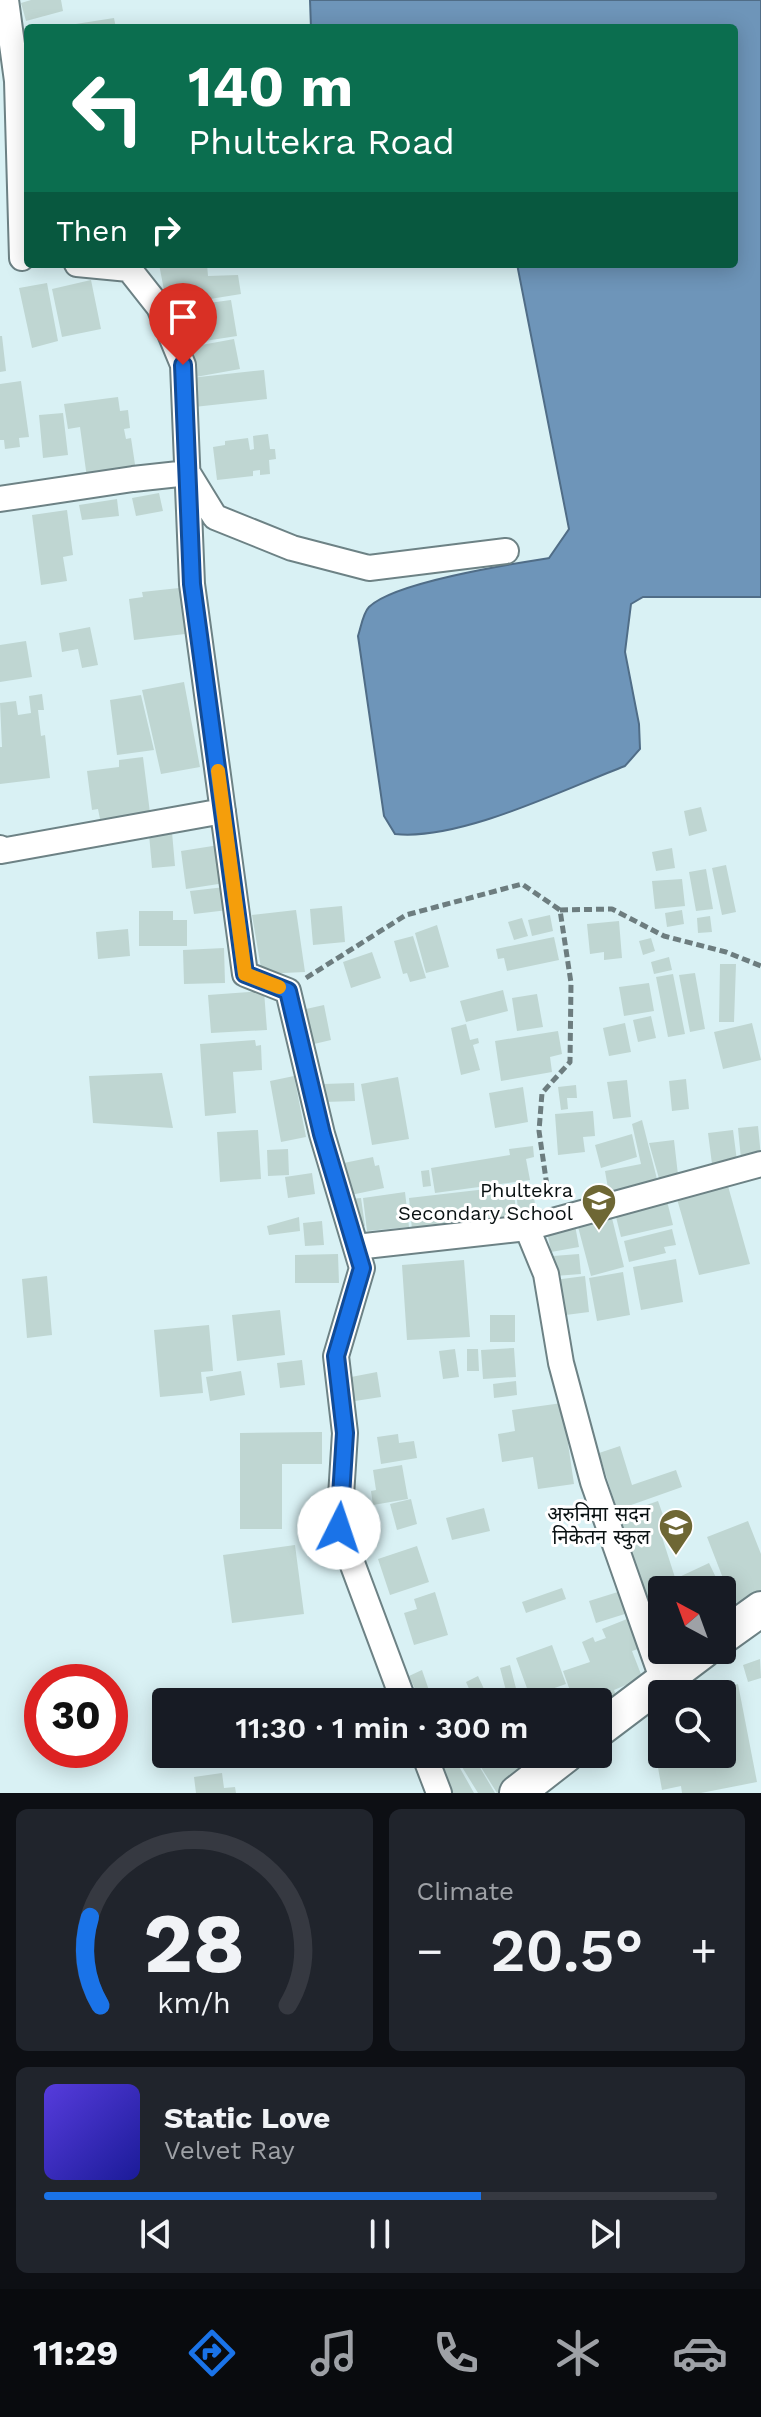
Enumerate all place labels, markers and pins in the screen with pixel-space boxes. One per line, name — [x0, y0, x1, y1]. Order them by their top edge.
pin — [149, 283, 217, 365]
place label: Phultekra Secondary School — [398, 1178, 573, 1225]
school or university icon: Phultekra Secondary School — [580, 1182, 618, 1232]
place label: अरुनिमा सदन निकेतन स्कुल — [547, 1502, 651, 1550]
school or university icon: अरुनिमा सदन निकेतन स्कुल — [657, 1507, 695, 1557]

